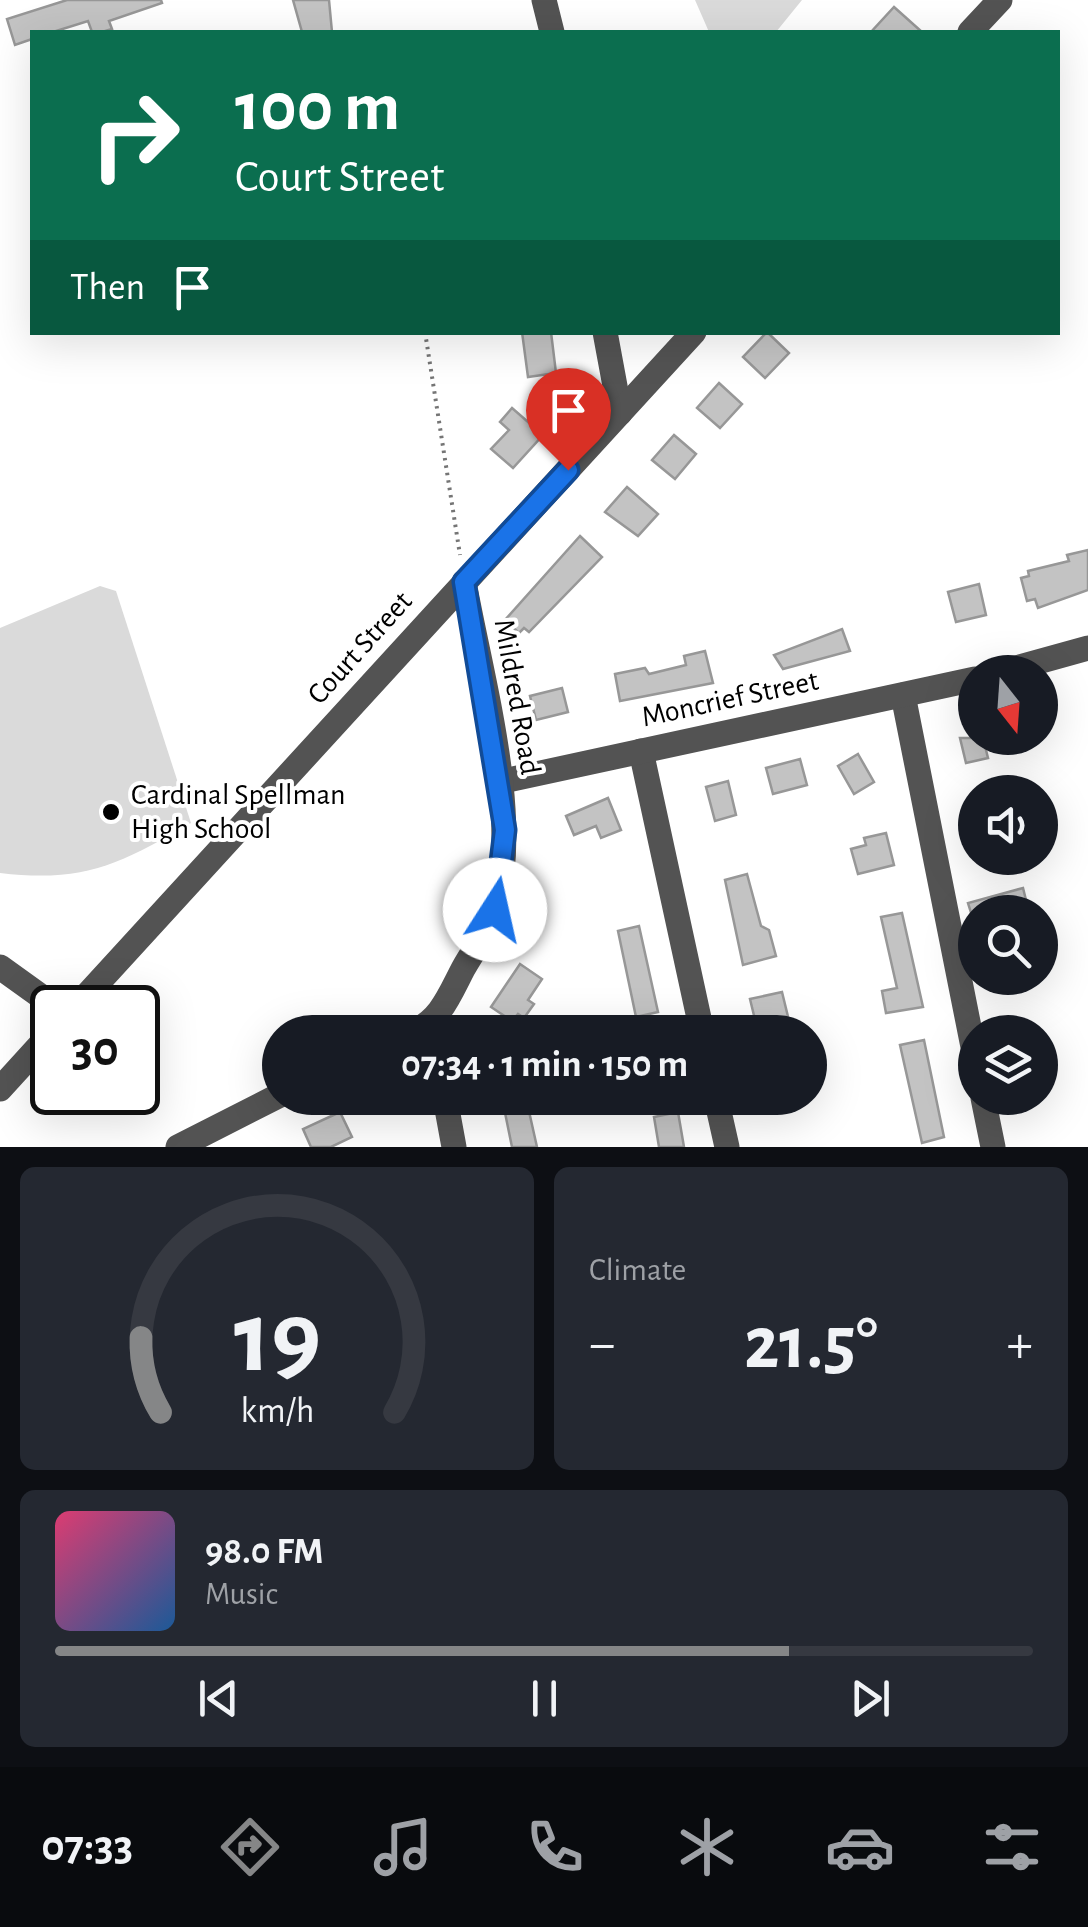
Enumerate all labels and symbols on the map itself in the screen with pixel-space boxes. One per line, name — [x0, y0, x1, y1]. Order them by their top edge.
pin — [526, 368, 611, 471]
street label: Court Street — [302, 586, 418, 710]
street label: Mildred Road — [489, 617, 545, 777]
north arrow — [958, 655, 1058, 755]
street label: Moncrief Street — [639, 666, 821, 732]
place label: Cardinal Spellman High School — [131, 780, 345, 844]
marker: Cardinal Spellman High School — [100, 801, 122, 823]
position arrow — [443, 858, 547, 962]
speed limit sign: 30 — [30, 985, 160, 1115]

